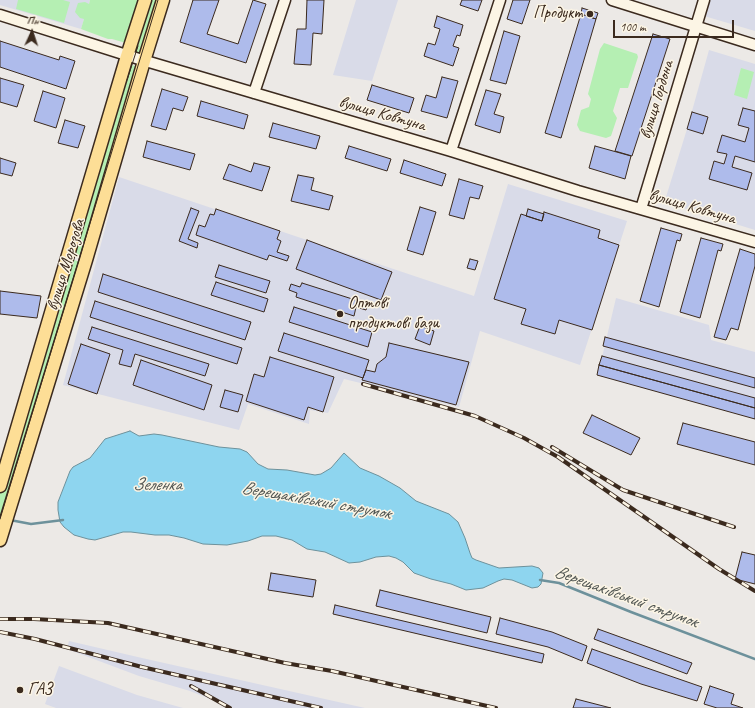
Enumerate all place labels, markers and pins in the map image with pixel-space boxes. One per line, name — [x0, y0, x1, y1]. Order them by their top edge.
place label: Продукт — [533, 4, 582, 24]
marker: Продукт — [585, 9, 595, 19]
place label: Оптові продуктові бази — [348, 294, 439, 334]
marker: Оптові продуктові бази — [335, 309, 345, 319]
place label: ГАЗ — [28, 680, 52, 700]
marker: ГАЗ — [15, 685, 25, 695]

